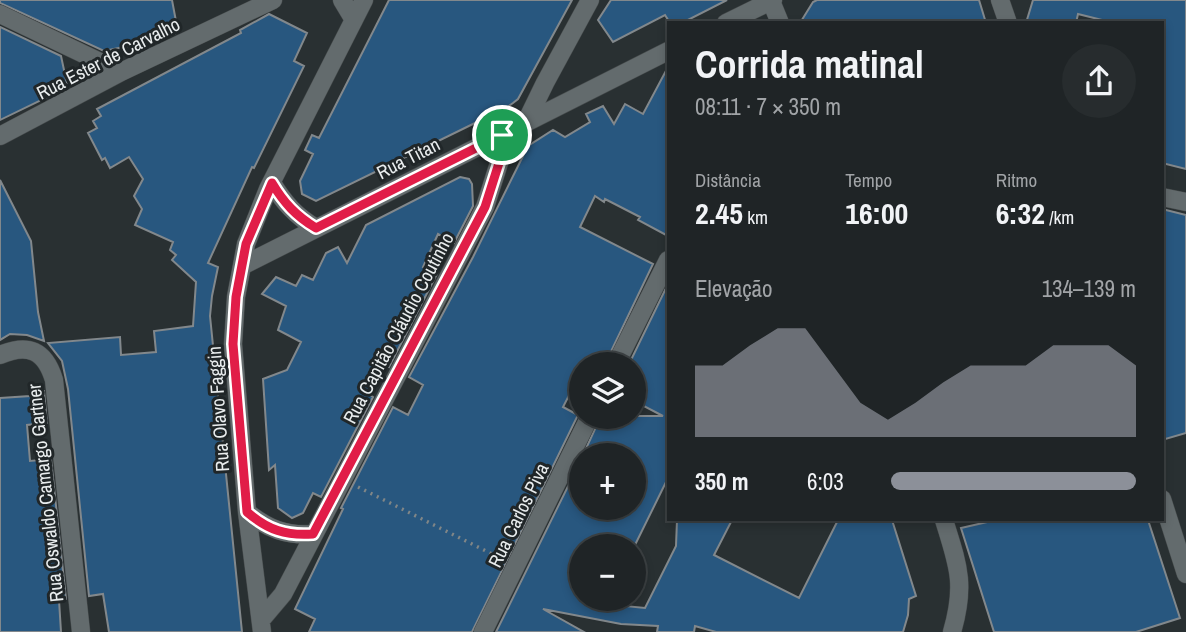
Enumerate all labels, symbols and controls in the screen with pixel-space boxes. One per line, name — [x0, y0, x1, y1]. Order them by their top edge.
street label: Rua Ester de Carvalho — [32, 11, 184, 105]
text: Corrida matinal — [695, 39, 924, 90]
button: share — [1062, 44, 1136, 118]
text: 08:11 · 7 × 350 m — [695, 91, 841, 122]
pin — [472, 105, 532, 165]
icon: arrive — [483, 116, 521, 154]
street label: Rua Titan — [372, 131, 444, 185]
text: Distância — [695, 167, 761, 193]
text: Tempo — [845, 167, 892, 193]
text: Ritmo — [996, 167, 1037, 193]
text: 2.45 — [695, 193, 743, 233]
text: 16:00 — [845, 193, 908, 233]
text: 6:32 — [996, 193, 1045, 233]
text: km — [743, 204, 768, 230]
text: /km — [1045, 204, 1074, 230]
street label: Rua Capitão Cláudio Coutinho — [337, 228, 459, 428]
text: Elevação — [695, 273, 773, 304]
text: 134–139 m — [1042, 273, 1136, 304]
street label: Rua Olavo Faggin — [201, 345, 235, 473]
map controls — [569, 352, 646, 611]
button: layers — [569, 352, 646, 429]
street label: Rua Oswaldo Camargo Gartner — [21, 382, 69, 603]
button: + — [569, 443, 646, 520]
street label: Rua Carlos Piva — [481, 458, 555, 572]
text: 350 m — [695, 466, 748, 497]
text: 6:03 — [807, 466, 844, 497]
button: − — [569, 534, 646, 611]

